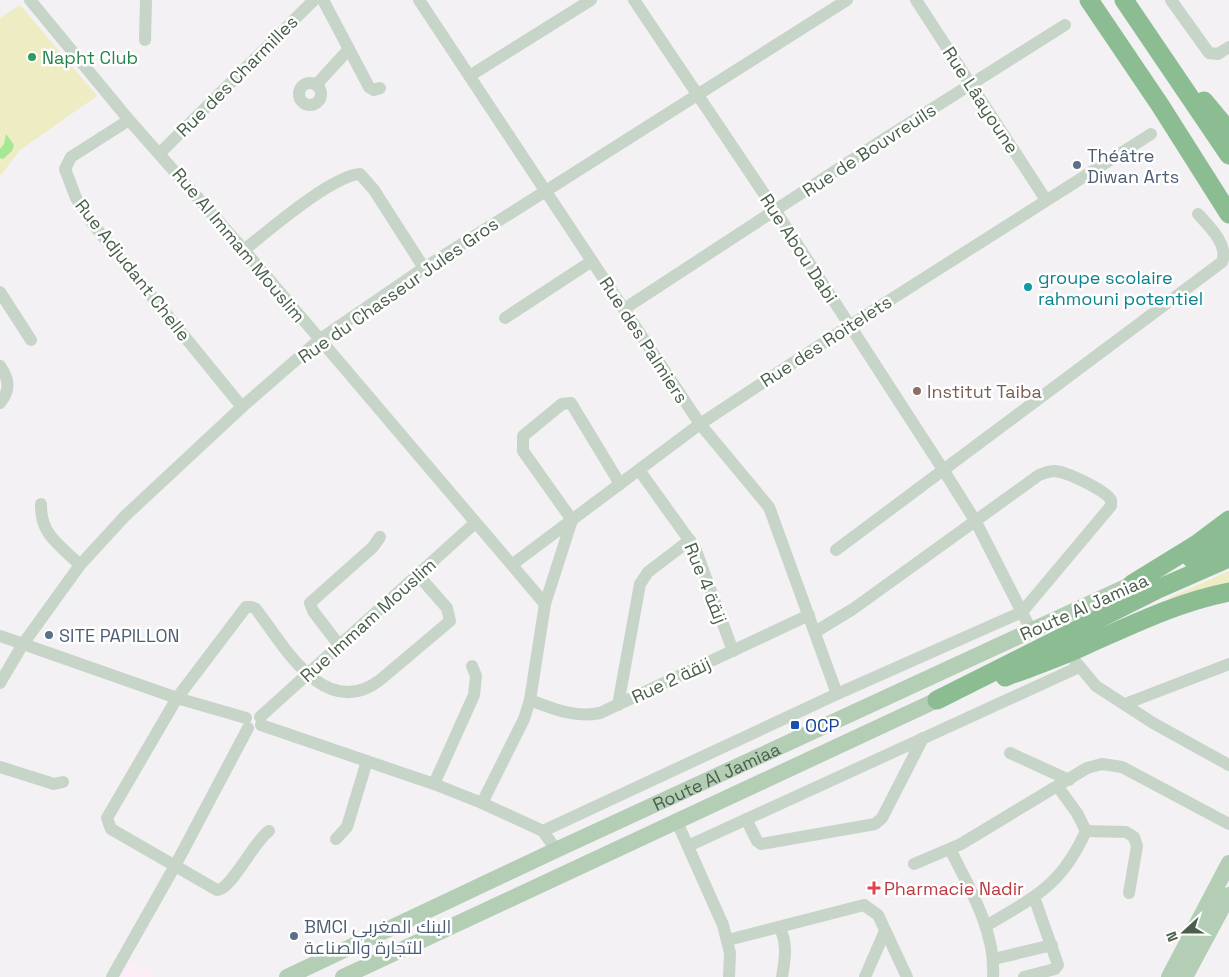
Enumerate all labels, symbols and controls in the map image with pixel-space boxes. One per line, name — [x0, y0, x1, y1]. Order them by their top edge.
street label: Rue des Charmilles — [171, 10, 303, 142]
street label: Rue Lâayoune — [938, 42, 1024, 158]
place label: Napht Club — [42, 46, 138, 69]
marker: Napht Club — [26, 51, 38, 63]
street label: Rue de Bouvreuils — [798, 98, 940, 202]
place label: Théâtre Diwan Arts — [1087, 144, 1179, 188]
marker: Théâtre Diwan Arts — [1071, 159, 1083, 171]
street label: Rue Al Immam Mouslim — [167, 163, 311, 327]
street label: Rue Abou Dabi — [755, 189, 843, 307]
street label: Rue Adjudant Chelle — [70, 194, 196, 346]
street label: Rue du Chasseur Jules Gros — [293, 212, 503, 368]
place label: groupe scolaire rahmouni potentiel — [1038, 266, 1203, 310]
street label: Rue des Palmiers — [595, 273, 693, 407]
marker: groupe scolaire rahmouni potentiel — [1022, 281, 1034, 293]
street label: Rue des Roitelets — [756, 290, 896, 392]
place label: Institut Taiba — [927, 380, 1042, 403]
marker: Institut Taiba — [911, 385, 923, 397]
street label: Rue 4 زنقة — [679, 539, 733, 627]
street label: Rue Immam Mouslim — [295, 553, 441, 687]
street label: Route Al Jamiaa — [1016, 568, 1152, 646]
place label: SITE PAPILLON — [59, 624, 179, 647]
marker: SITE PAPILLON — [43, 629, 55, 641]
street label: Rue 2 زنقة — [628, 652, 714, 708]
place label: OCP — [805, 714, 840, 737]
marker: OCP — [789, 719, 801, 731]
street label: Route Al Jamiaa — [649, 737, 784, 815]
place label: Pharmacie Nadir — [884, 877, 1024, 900]
marker: Pharmacie Nadir — [868, 882, 880, 894]
north arrow — [1159, 907, 1209, 957]
place label: BMCI البنك المغربي للتجارة والصناعة — [304, 915, 451, 959]
text: N — [1162, 929, 1182, 944]
marker: BMCI البنك المغربي للتجارة والصناعة — [288, 930, 300, 942]

